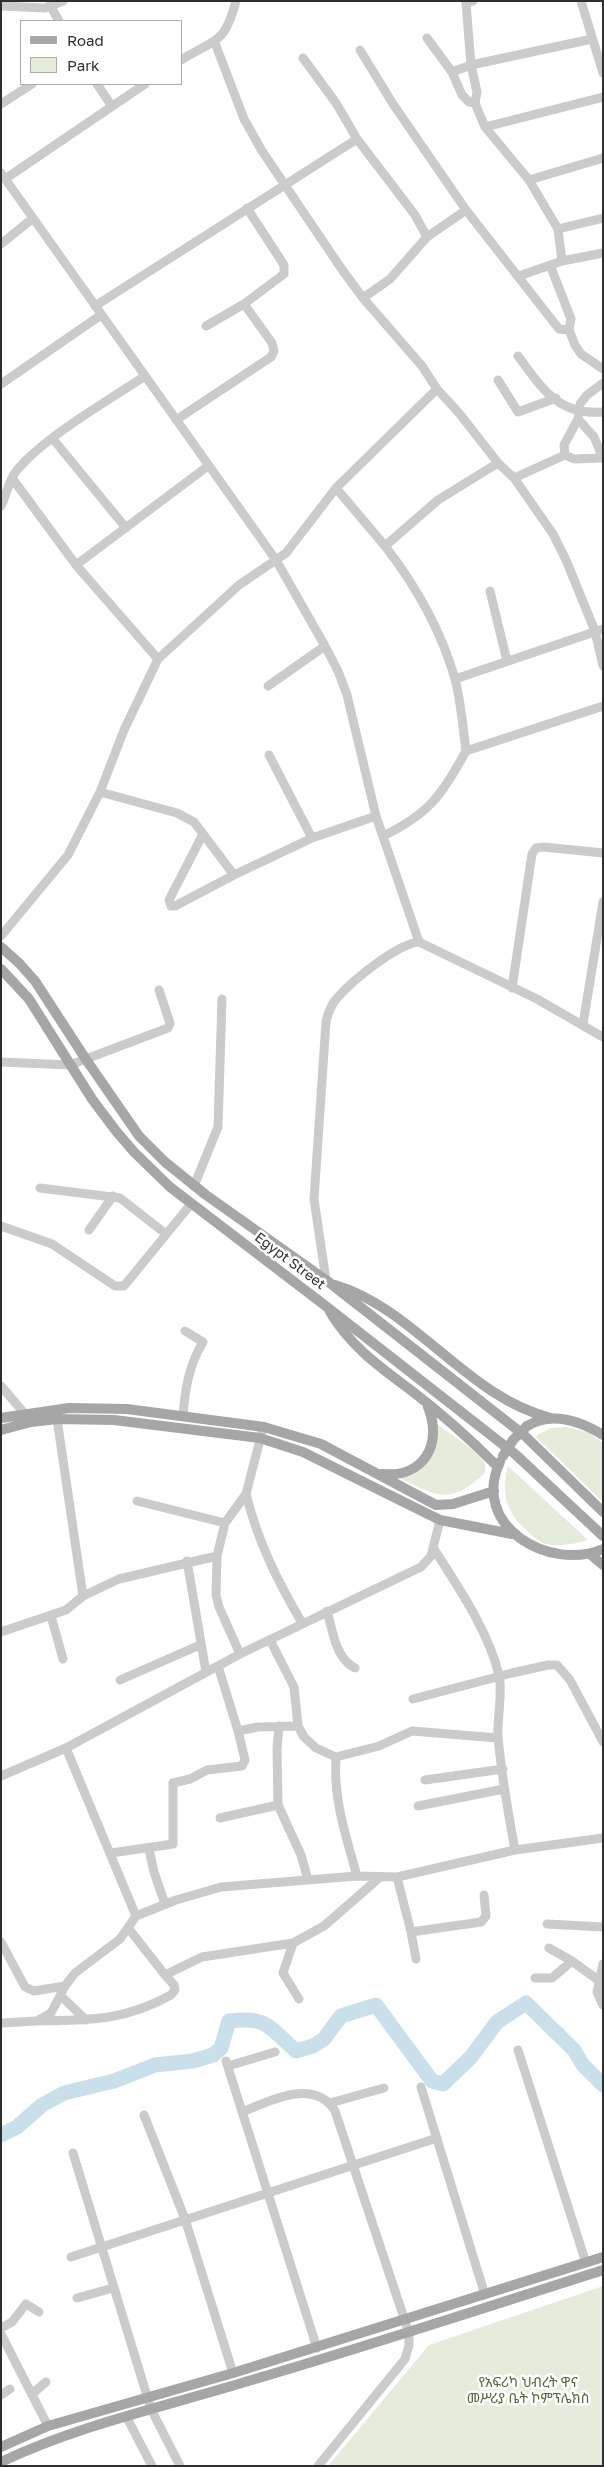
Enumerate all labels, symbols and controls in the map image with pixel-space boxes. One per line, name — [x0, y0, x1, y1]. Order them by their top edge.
legend — [20, 20, 182, 85]
text: Road — [67, 31, 104, 49]
text: Park — [67, 56, 99, 74]
street label: Egypt Street — [251, 1229, 329, 1293]
park label: የአፍሪካ ህብረት ዋና መሥሪያ ቤት ኮምፕሌክስ — [467, 2375, 589, 2408]

